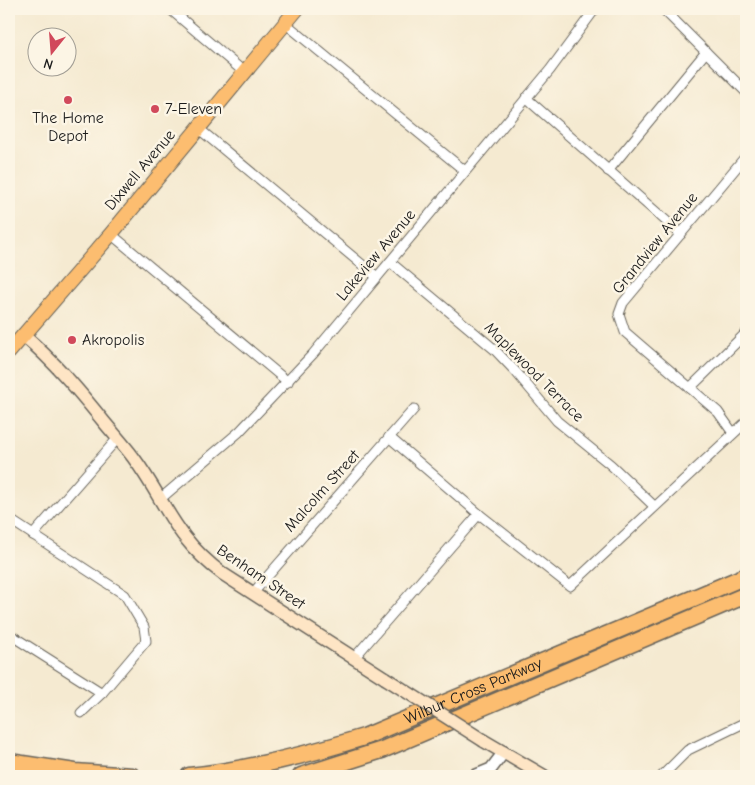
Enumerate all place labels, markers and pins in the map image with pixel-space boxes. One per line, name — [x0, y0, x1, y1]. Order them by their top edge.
marker: The Home Depot — [62, 94, 74, 106]
place label: 7-Eleven — [165, 100, 222, 118]
marker: 7-Eleven — [149, 103, 161, 115]
place label: The Home Depot — [32, 109, 104, 145]
place label: Akropolis — [82, 331, 145, 349]
marker: Akropolis — [66, 334, 78, 346]

